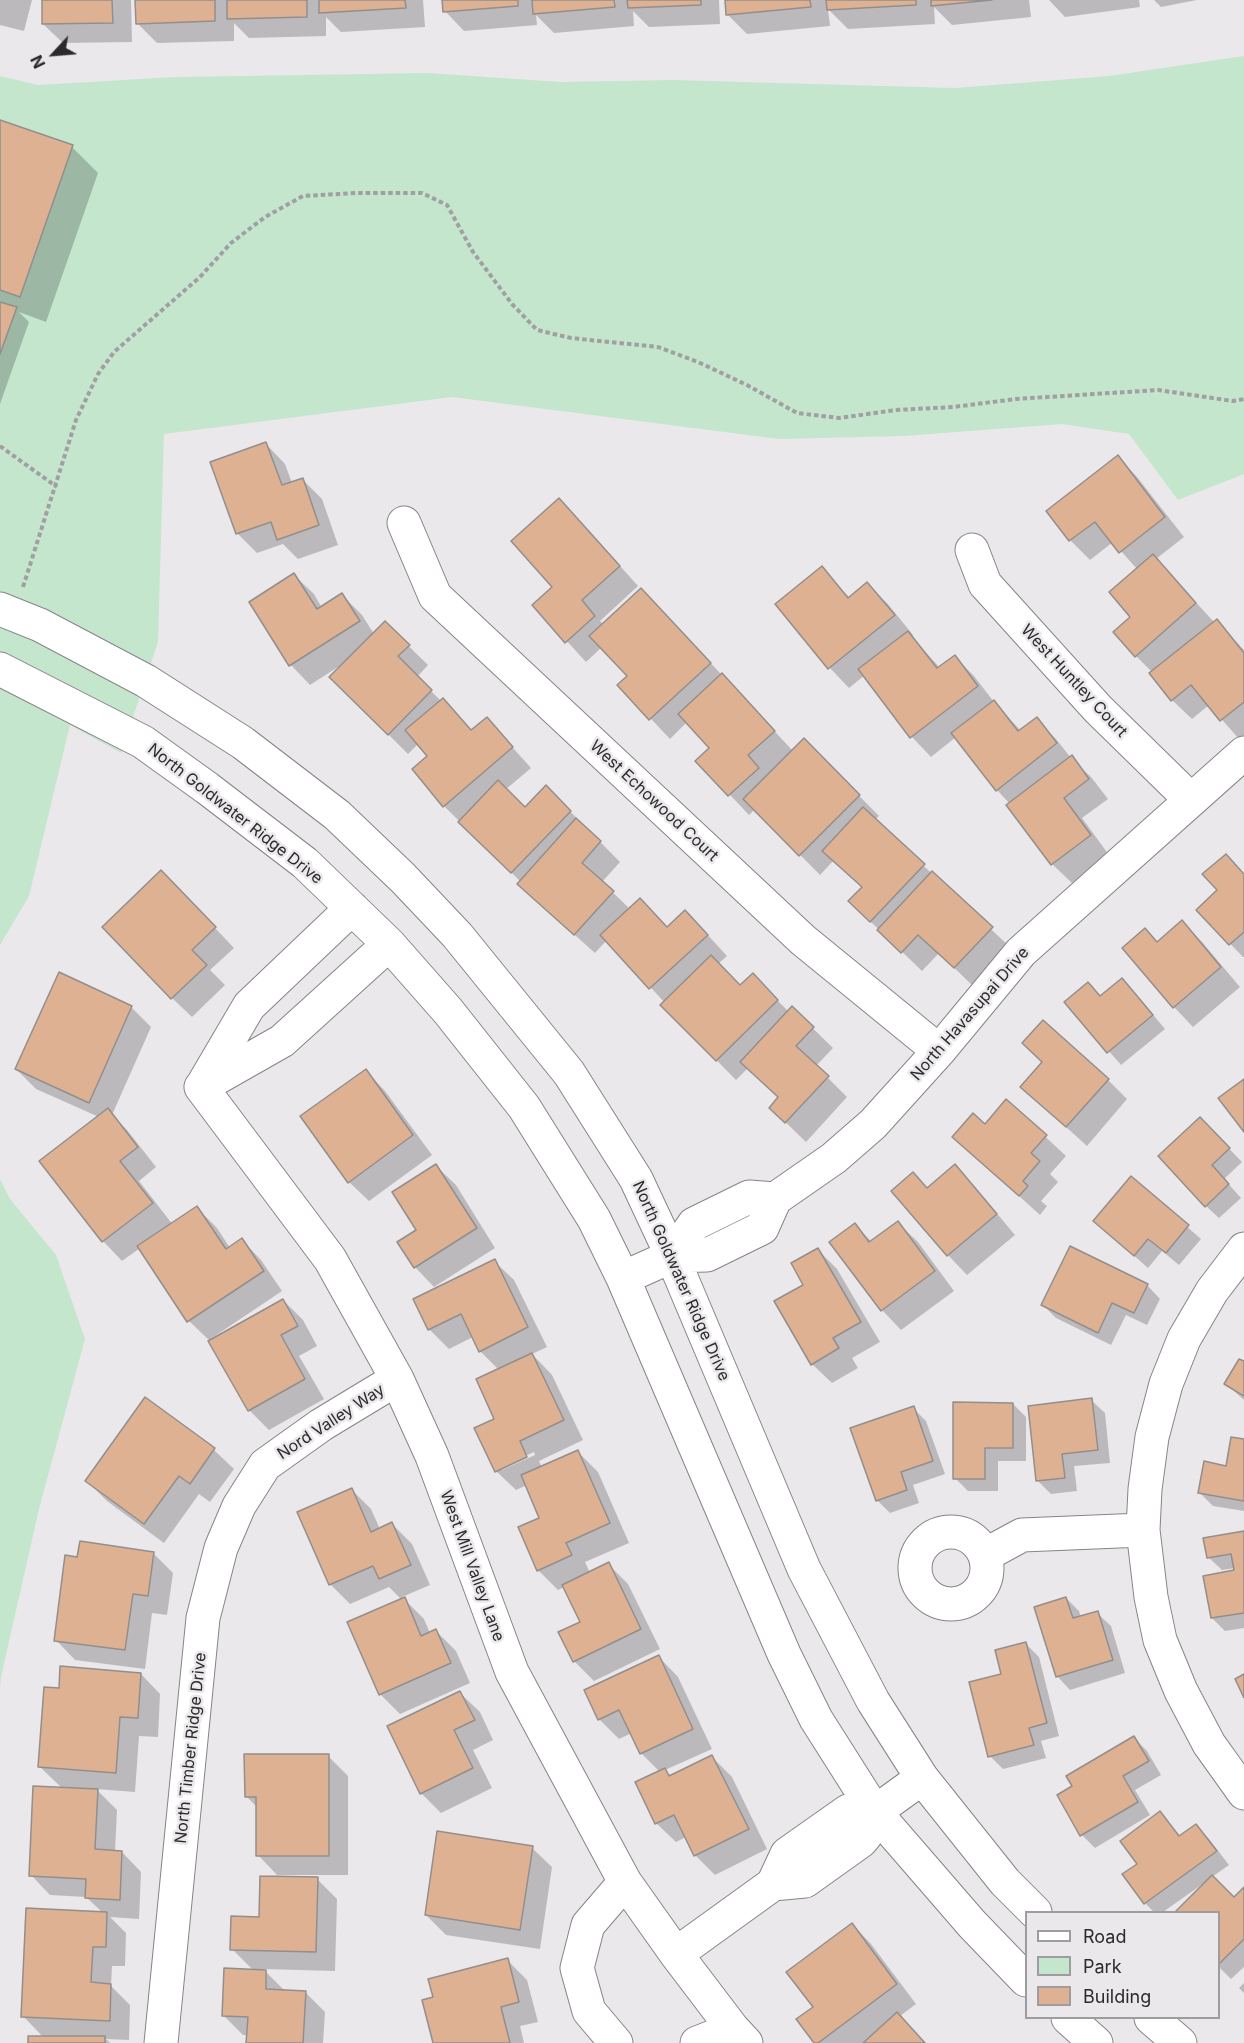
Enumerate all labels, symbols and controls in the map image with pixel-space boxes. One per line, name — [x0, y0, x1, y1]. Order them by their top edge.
north arrow — [24, 24, 84, 84]
text: N — [26, 52, 49, 72]
street label: West Huntley Court — [1017, 621, 1131, 741]
street label: West Echowood Court — [586, 737, 722, 865]
street label: North Goldwater Ridge Drive — [144, 740, 326, 888]
street label: North Havasupai Drive — [907, 943, 1033, 1085]
street label: North Goldwater Ridge Drive — [628, 1178, 734, 1384]
street label: Nord Valley Way — [274, 1380, 388, 1464]
street label: West Mill Valley Lane — [436, 1488, 508, 1644]
street label: North Timber Ridge Drive — [171, 1651, 211, 1845]
legend — [1025, 1911, 1220, 2019]
text: Road — [1083, 1926, 1126, 1947]
text: Park — [1083, 1956, 1122, 1977]
text: Building — [1083, 1986, 1151, 2007]

